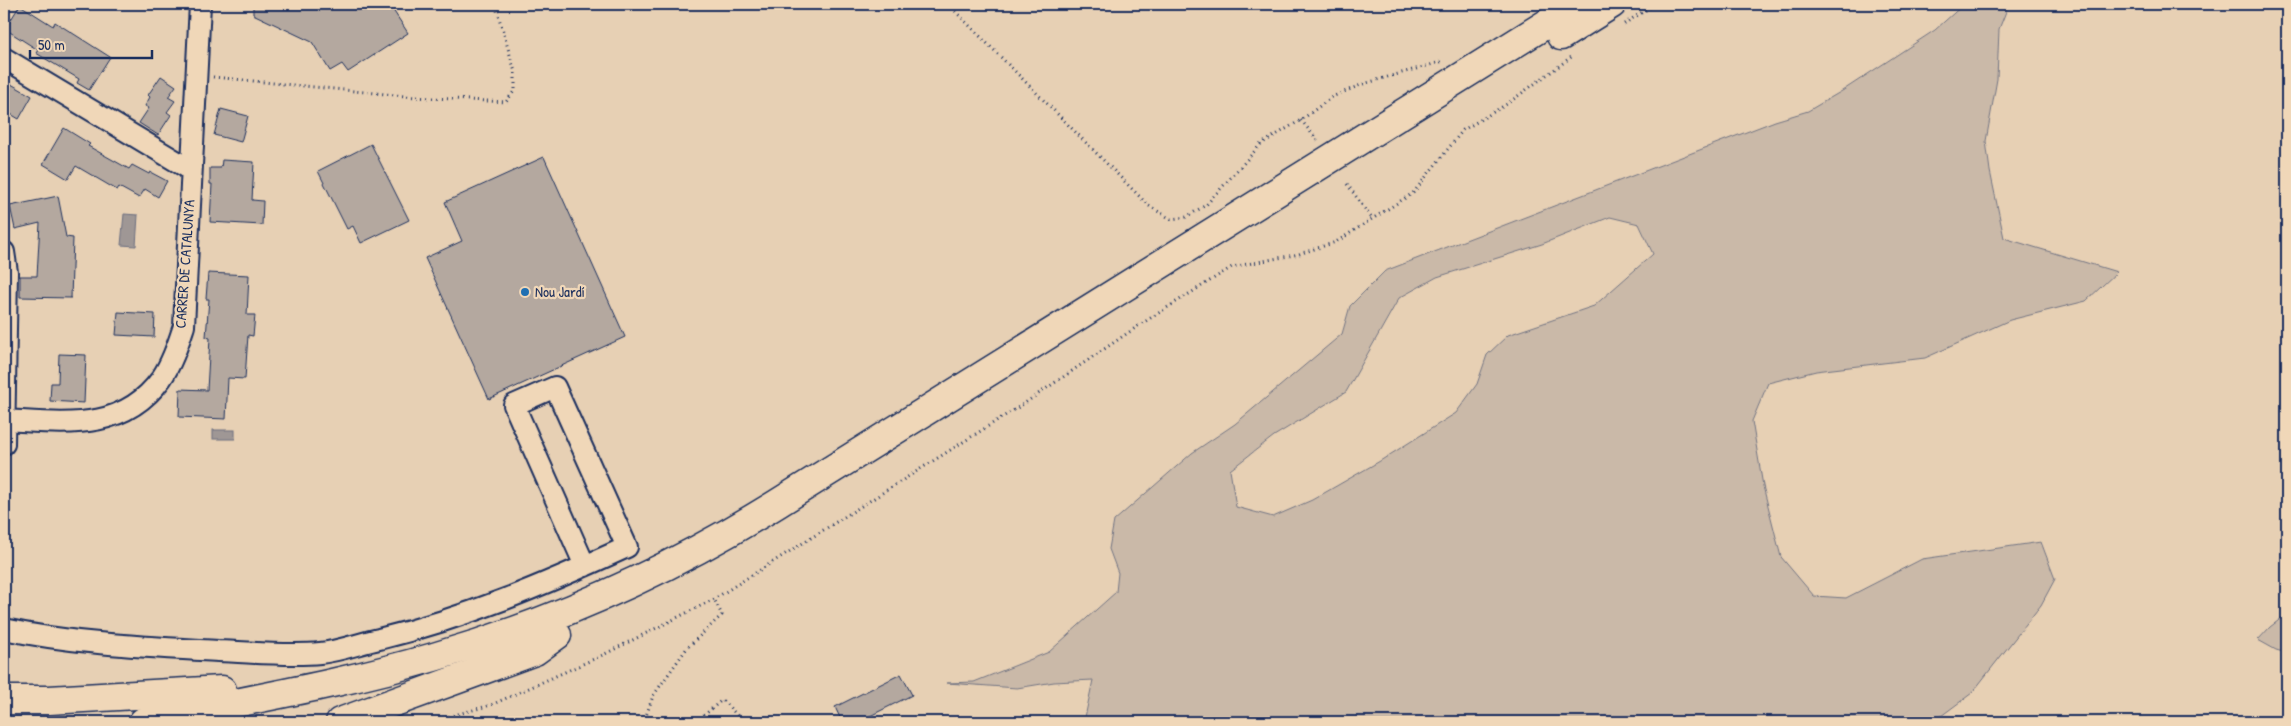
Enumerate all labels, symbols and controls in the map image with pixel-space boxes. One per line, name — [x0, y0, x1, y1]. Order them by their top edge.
scale bar — [30, 28, 152, 60]
text: 50 m — [38, 34, 65, 55]
street label: CARRER DE CATALUNYA — [170, 198, 200, 329]
place label: Nou Jardí — [535, 281, 585, 302]
marker: Nou Jardí — [519, 286, 531, 298]

